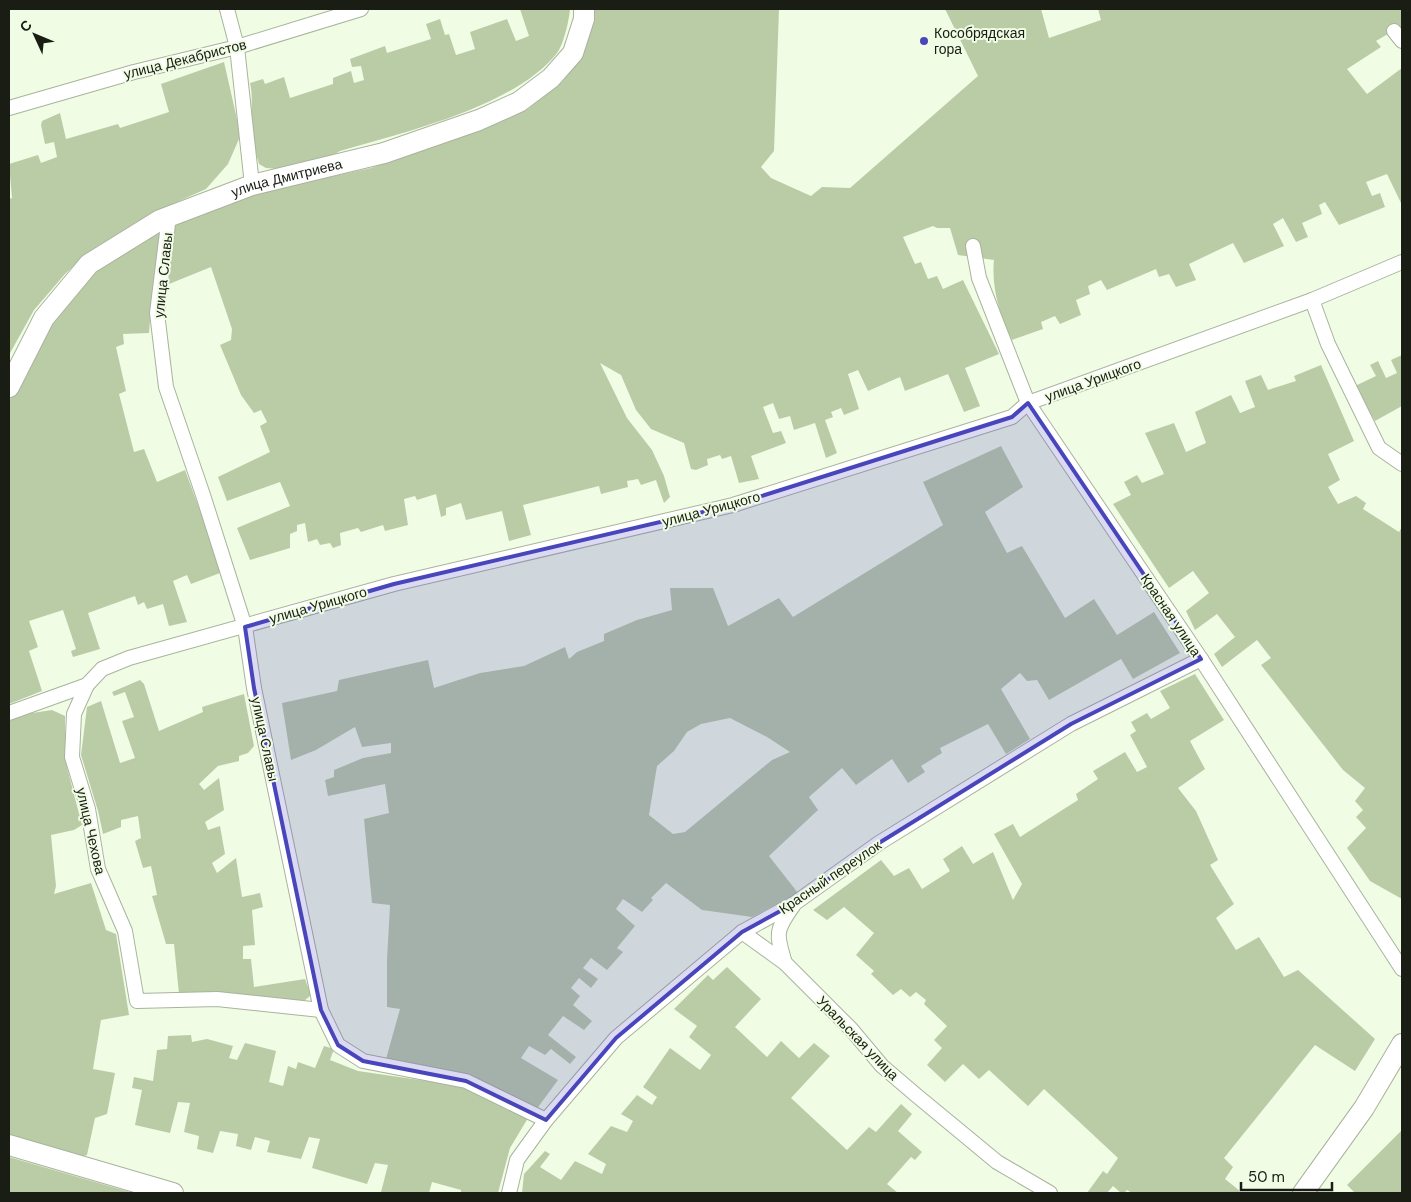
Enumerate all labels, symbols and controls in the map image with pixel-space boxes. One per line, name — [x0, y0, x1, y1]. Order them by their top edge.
north arrow — [10, 10, 60, 60]
text: С — [16, 16, 36, 36]
place label: Кособрядская гора — [934, 24, 1025, 58]
street label: улица Декабристов — [122, 35, 248, 83]
marker: Кособрядская гора — [918, 35, 930, 47]
street label: улица Дмитриева — [229, 154, 344, 201]
street label: улица Славы — [150, 231, 176, 319]
street label: улица Урицкого — [1043, 354, 1144, 406]
street label: улица Урицкого — [660, 487, 762, 531]
street label: Красная улица — [1137, 570, 1205, 660]
street label: улица Урицкого — [267, 582, 369, 628]
street label: улица Славы — [247, 695, 283, 783]
street label: улица Чехова — [72, 786, 110, 876]
street label: Красный переулок — [775, 836, 885, 918]
street label: Уральская улица — [813, 992, 903, 1084]
scale bar — [1241, 1160, 1332, 1192]
text: 50 m — [1248, 1167, 1285, 1187]

